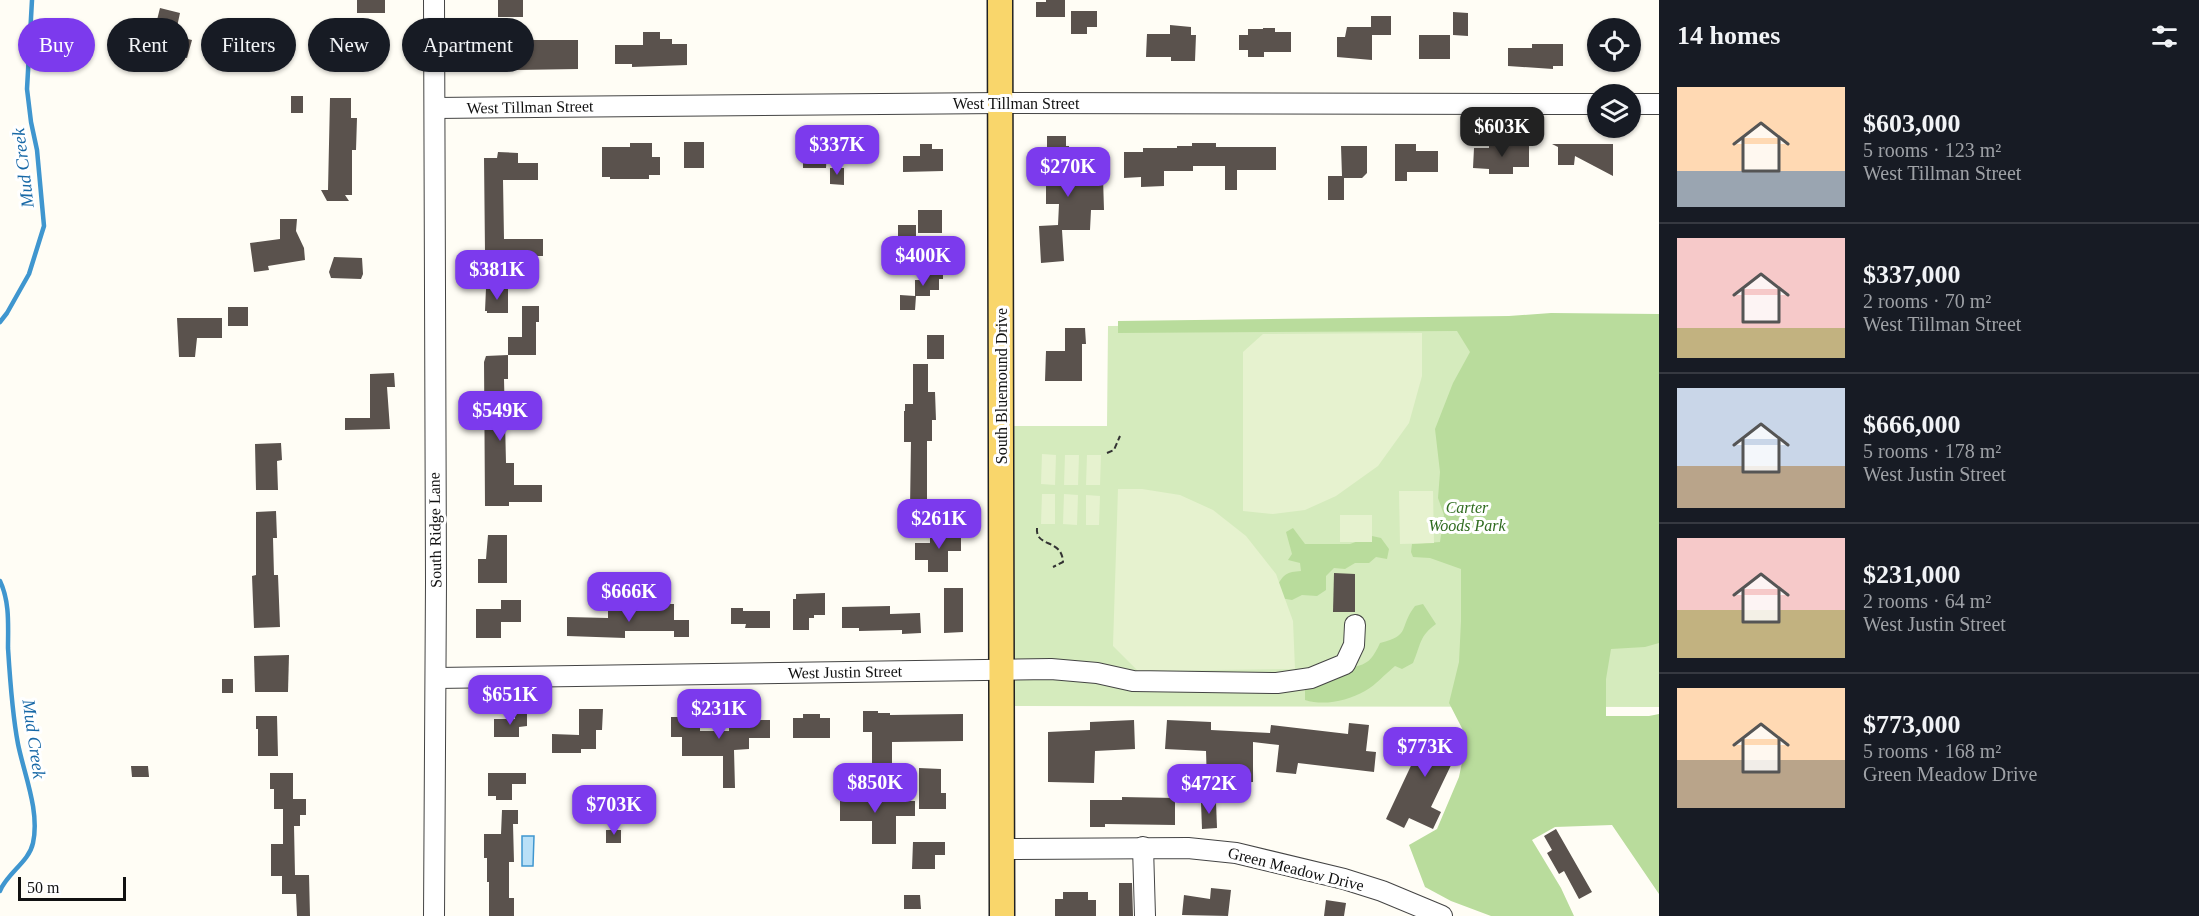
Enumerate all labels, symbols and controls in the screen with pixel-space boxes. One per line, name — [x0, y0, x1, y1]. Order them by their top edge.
chip: Buy — [18, 18, 95, 72]
chip: Rent — [107, 18, 189, 72]
chip: Filters — [201, 18, 296, 72]
chip: New — [308, 18, 390, 72]
chip: Apartment — [402, 18, 534, 72]
map controls — [1587, 18, 1641, 138]
button: locate — [1587, 18, 1641, 72]
icon: filters — [2148, 20, 2181, 53]
text: 14 homes — [1677, 21, 1780, 50]
button: layers — [1587, 84, 1641, 138]
street label: West Tillman Street — [953, 95, 1080, 112]
street label: West Tillman Street — [467, 97, 594, 117]
pin: $603K — [1460, 107, 1544, 158]
text: $603,000 — [1863, 109, 1961, 138]
icon: home — [1725, 111, 1797, 183]
text: $603K — [1474, 115, 1530, 137]
pin: $337K — [795, 125, 879, 176]
water label: Mud Creek — [8, 126, 38, 210]
text: $337K — [809, 133, 865, 155]
text: 5 rooms · 123 m² — [1863, 139, 2001, 161]
pin: $270K — [1026, 147, 1110, 198]
text: $270K — [1040, 155, 1096, 177]
text: West Tillman Street — [1863, 162, 2021, 184]
pin: $400K — [881, 236, 965, 287]
text: $400K — [895, 244, 951, 266]
pin: $381K — [455, 250, 539, 301]
text: $381K — [469, 258, 525, 280]
text: $337,000 — [1863, 260, 1961, 289]
icon: home — [1725, 262, 1797, 334]
text: 2 rooms · 70 m² — [1863, 290, 1991, 312]
street label: South Bluemound Drive — [993, 308, 1010, 464]
text: West Tillman Street — [1863, 313, 2021, 335]
pin: $549K — [458, 391, 542, 442]
text: $549K — [472, 399, 528, 421]
text: $666,000 — [1863, 410, 1961, 439]
icon: home — [1725, 412, 1797, 484]
text: 5 rooms · 178 m² — [1863, 440, 2001, 462]
text: West Justin Street — [1863, 463, 2006, 485]
street label: South Ridge Lane — [425, 472, 446, 588]
pin: $261K — [897, 499, 981, 550]
park label: Carter Woods Park — [1428, 499, 1506, 534]
text: $261K — [911, 507, 967, 529]
text: $231,000 — [1863, 560, 1961, 589]
icon: home — [1725, 562, 1797, 634]
pin: $666K — [587, 572, 671, 623]
text: $666K — [601, 580, 657, 602]
text: 2 rooms · 64 m² — [1863, 590, 1991, 612]
text: West Justin Street — [1863, 613, 2006, 635]
street label: West Justin Street — [788, 662, 903, 681]
pin: $651K — [468, 675, 552, 726]
text: $651K — [482, 683, 538, 705]
pin: $231K — [677, 689, 761, 740]
water label: Mud Creek — [18, 697, 50, 781]
text: $231K — [691, 697, 747, 719]
text: $773,000 — [1863, 710, 1961, 739]
icon: home — [1725, 712, 1797, 784]
pin: $773K — [1383, 727, 1467, 778]
text: $773K — [1397, 735, 1453, 757]
text: 5 rooms · 168 m² — [1863, 740, 2001, 762]
pin: $850K — [833, 763, 917, 814]
text: Green Meadow Drive — [1863, 763, 2037, 785]
pin: $472K — [1167, 764, 1251, 815]
text: $850K — [847, 771, 903, 793]
text: $472K — [1181, 772, 1237, 794]
pin: $703K — [572, 785, 656, 836]
text: $703K — [586, 793, 642, 815]
street label: Green Meadow Drive — [1226, 844, 1366, 894]
scale bar — [18, 874, 126, 902]
text: 50 m — [27, 879, 59, 896]

